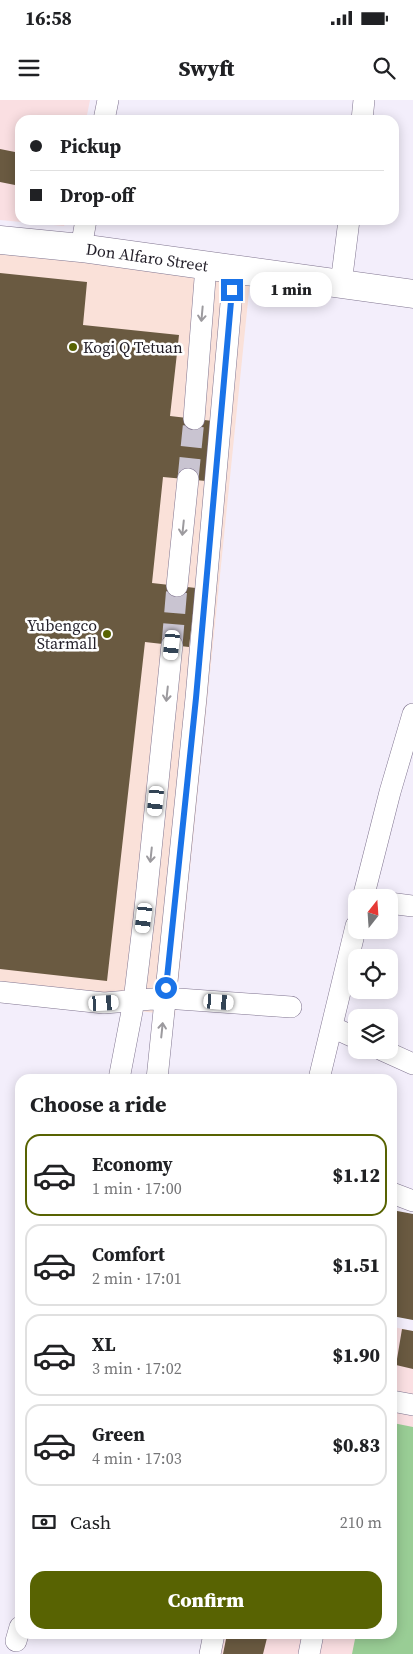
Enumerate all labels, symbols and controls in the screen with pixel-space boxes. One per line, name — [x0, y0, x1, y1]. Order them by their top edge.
text: 16:58 — [25, 5, 72, 31]
text: Swyft — [179, 53, 234, 83]
icon: menu — [15, 54, 43, 82]
icon: search — [370, 54, 398, 82]
text: Pickup — [60, 133, 121, 159]
text: Drop-off — [60, 182, 134, 208]
street label: Don Alfaro Street — [84, 238, 210, 277]
callout: 1 min — [250, 272, 332, 308]
text: 1 min — [270, 278, 312, 300]
route end — [221, 279, 243, 301]
one-way arrow — [197, 306, 207, 322]
place label: Kogi Q Tetuan — [83, 336, 183, 358]
marker: Kogi Q Tetuan — [67, 341, 79, 353]
one-way arrow — [178, 520, 188, 536]
place label: Yubengco Starmall — [27, 614, 97, 654]
marker: Yubengco Starmall — [101, 628, 113, 640]
car — [162, 629, 181, 661]
one-way arrow — [162, 685, 172, 701]
car — [146, 785, 165, 817]
one-way arrow — [146, 847, 156, 863]
north arrow — [348, 889, 398, 939]
map controls — [348, 889, 398, 1059]
car — [134, 902, 153, 934]
button: locate — [348, 949, 398, 999]
route start — [155, 977, 177, 999]
car — [203, 993, 234, 1011]
car — [88, 995, 119, 1011]
button: layers — [348, 1009, 398, 1059]
one-way arrow — [157, 1023, 167, 1039]
text: Choose a ride — [30, 1089, 167, 1119]
text: Economy — [92, 1151, 173, 1177]
icon: car — [32, 1153, 77, 1198]
text: $1.12 — [332, 1162, 380, 1188]
text: 1 min · 17:00 — [92, 1177, 182, 1199]
text: Comfort — [92, 1241, 165, 1267]
icon: car — [32, 1243, 77, 1288]
text: $1.51 — [332, 1252, 380, 1278]
text: 2 min · 17:01 — [92, 1267, 182, 1289]
text: XL — [92, 1331, 115, 1357]
icon: car — [32, 1333, 77, 1378]
text: $1.90 — [332, 1342, 380, 1368]
text: 3 min · 17:02 — [92, 1357, 182, 1379]
text: Green — [92, 1421, 145, 1447]
icon: car — [32, 1423, 77, 1468]
text: $0.83 — [332, 1432, 380, 1458]
text: 4 min · 17:03 — [92, 1447, 182, 1469]
icon: cash — [30, 1508, 58, 1536]
text: Cash — [70, 1509, 111, 1535]
text: 210 m — [340, 1511, 382, 1533]
button: Confirm — [30, 1571, 382, 1629]

